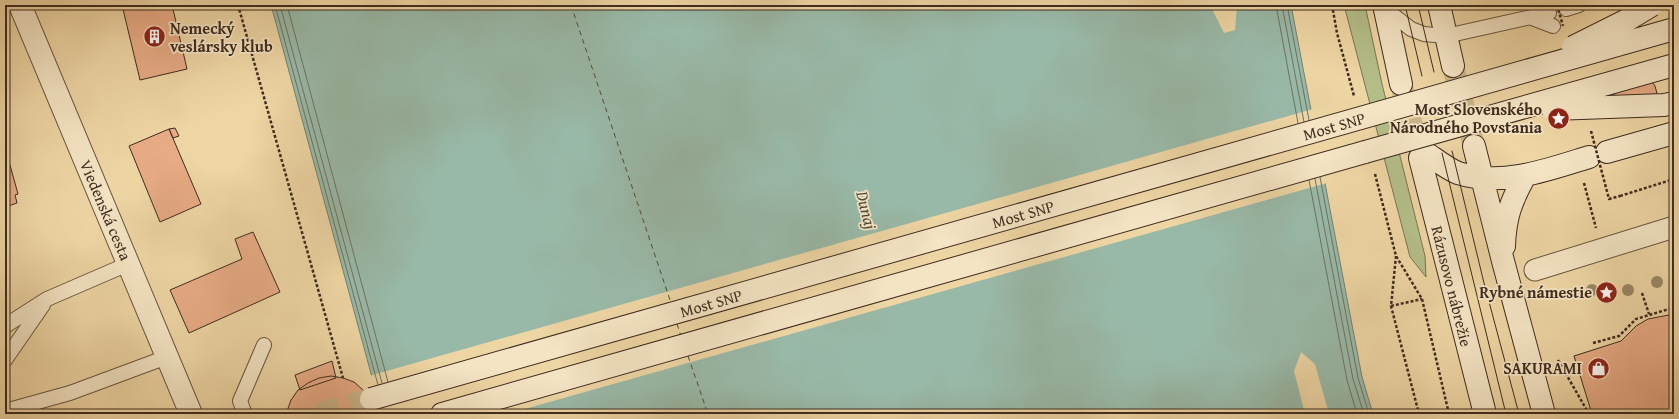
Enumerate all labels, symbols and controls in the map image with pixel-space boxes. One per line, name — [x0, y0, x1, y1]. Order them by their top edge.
place label: Nemecký veslársky klub — [170, 16, 273, 58]
building icon: Nemecký veslársky klub — [141, 24, 167, 50]
place label: Most Slovenského Národného Povstania — [1390, 97, 1543, 139]
place icon: Most Slovenského Národného Povstania — [1545, 105, 1571, 131]
street label: Most SNP — [1300, 106, 1368, 146]
street label: Viedenská cesta — [74, 156, 138, 264]
water label: Dunaj — [850, 187, 884, 233]
street label: Most SNP — [989, 194, 1057, 234]
street label: Rázusovo nábrežie — [1425, 223, 1479, 349]
place icon: Rybné námestie — [1594, 279, 1620, 305]
place label: Rybné námestie — [1479, 280, 1592, 304]
street label: Most SNP — [677, 283, 745, 323]
shop icon: SAKURAMI — [1585, 355, 1611, 381]
place label: SAKURAMI — [1503, 356, 1582, 380]

